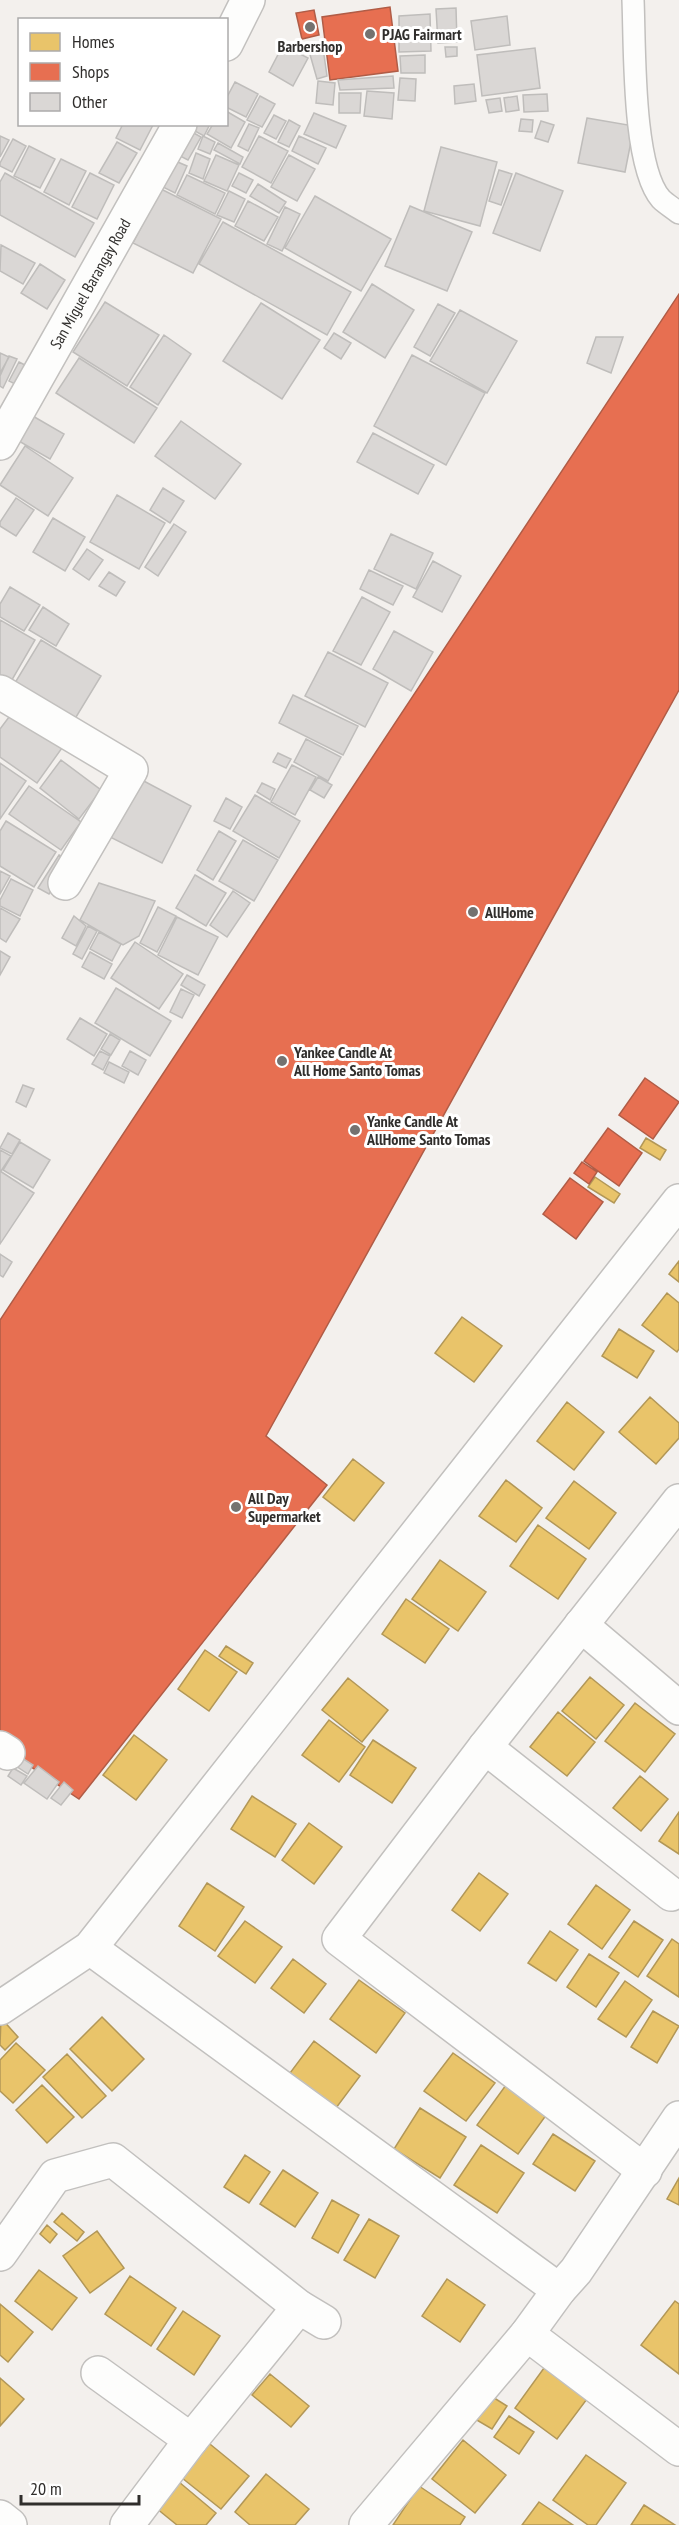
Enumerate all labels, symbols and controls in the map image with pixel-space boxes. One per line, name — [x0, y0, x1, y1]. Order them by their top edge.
legend — [18, 18, 228, 126]
marker: Barbershop — [303, 20, 317, 34]
place label: PJAG Fairmart — [382, 24, 462, 44]
marker: PJAG Fairmart — [363, 27, 377, 41]
text: Homes — [72, 30, 115, 53]
place label: Barbershop — [278, 36, 342, 56]
text: Shops — [72, 60, 109, 83]
text: Other — [72, 90, 107, 113]
street label: San Miguel Barangay Road — [45, 215, 135, 352]
place label: AllHome — [484, 902, 534, 922]
marker: AllHome — [466, 905, 480, 919]
place label: Yankee Candle At All Home Santo Tomas — [293, 1042, 421, 1080]
marker: Yankee Candle At All Home Santo Tomas — [275, 1054, 289, 1068]
place label: Yanke Candle At AllHome Santo Tomas — [366, 1111, 491, 1149]
marker: Yanke Candle At AllHome Santo Tomas — [348, 1123, 362, 1137]
place label: All Day Supermarket — [247, 1488, 321, 1526]
marker: All Day Supermarket — [229, 1500, 243, 1514]
scale bar — [21, 2468, 140, 2506]
text: 20 m — [30, 2477, 62, 2500]

